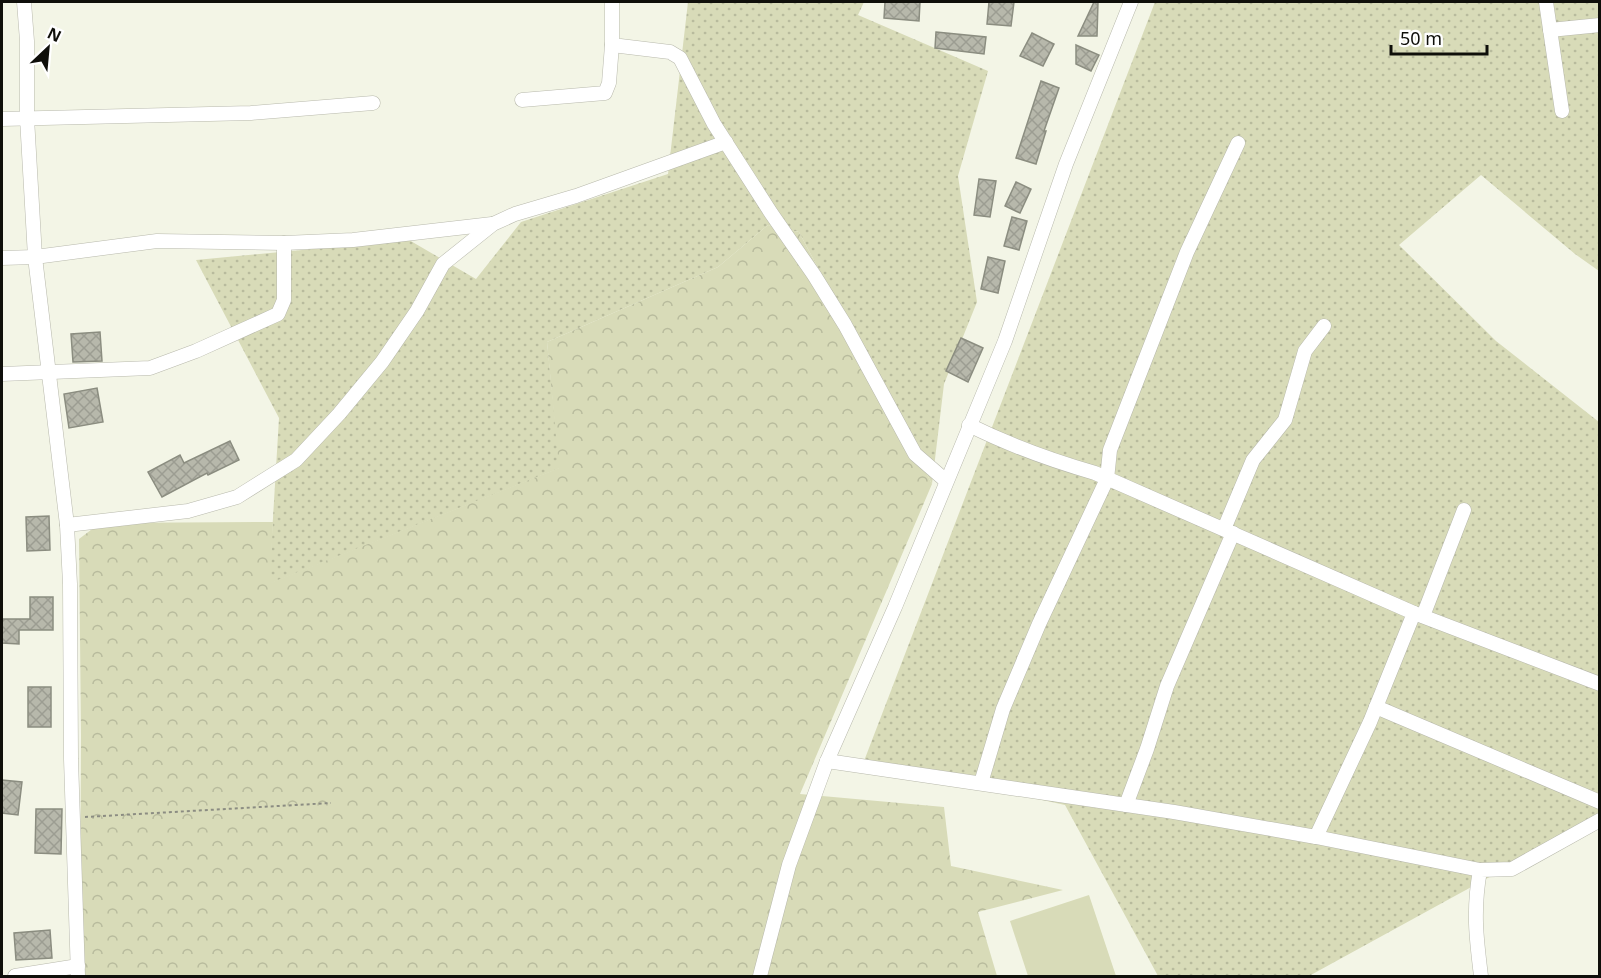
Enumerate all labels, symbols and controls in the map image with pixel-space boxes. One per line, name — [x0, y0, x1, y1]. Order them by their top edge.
north arrow — [18, 18, 78, 78]
scale bar — [1391, 18, 1487, 56]
text: N — [44, 22, 65, 47]
text: 50 m — [1400, 26, 1442, 50]

